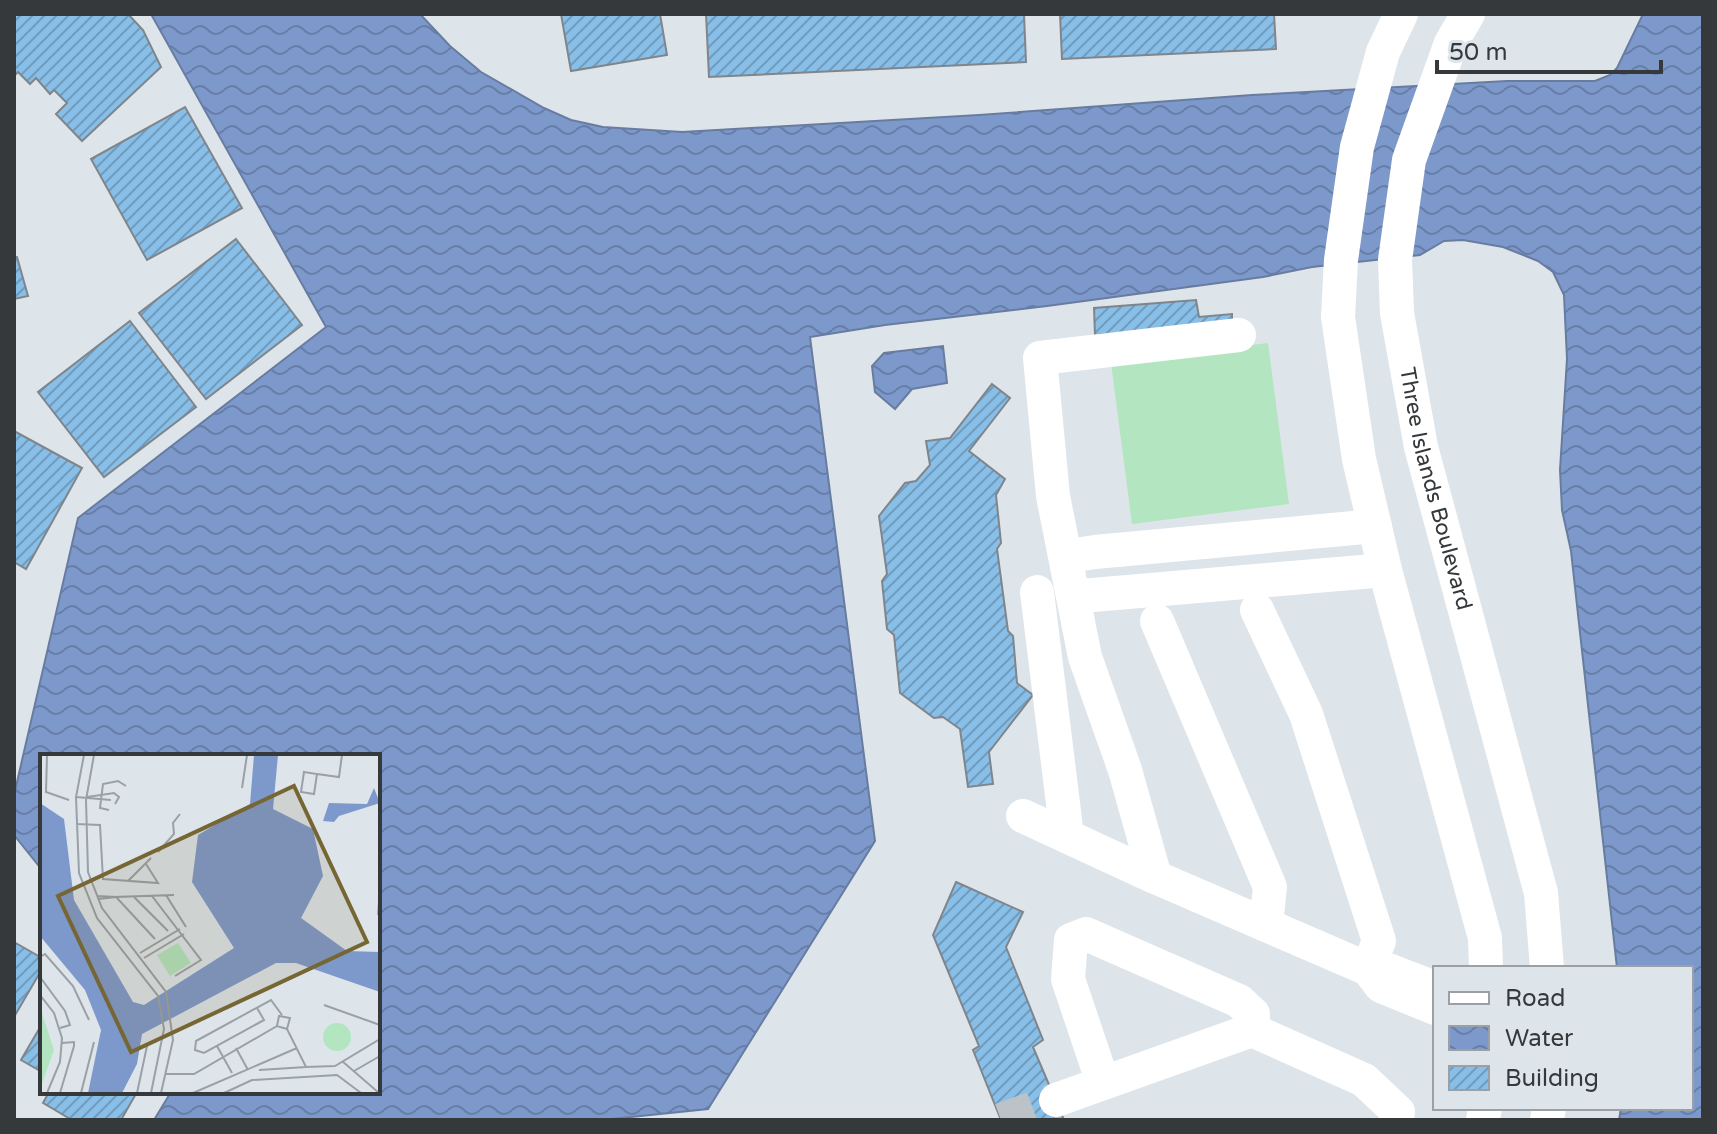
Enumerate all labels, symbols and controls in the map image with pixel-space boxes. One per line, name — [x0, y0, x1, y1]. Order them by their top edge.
scale bar — [1437, 24, 1661, 74]
text: 50 m — [1449, 38, 1507, 67]
street label: Three Islands Boulevard — [1394, 365, 1477, 613]
inset map — [40, 754, 380, 1094]
legend — [1433, 966, 1693, 1110]
text: Road — [1505, 984, 1565, 1013]
text: Water — [1505, 1024, 1574, 1053]
text: Building — [1505, 1064, 1599, 1093]

